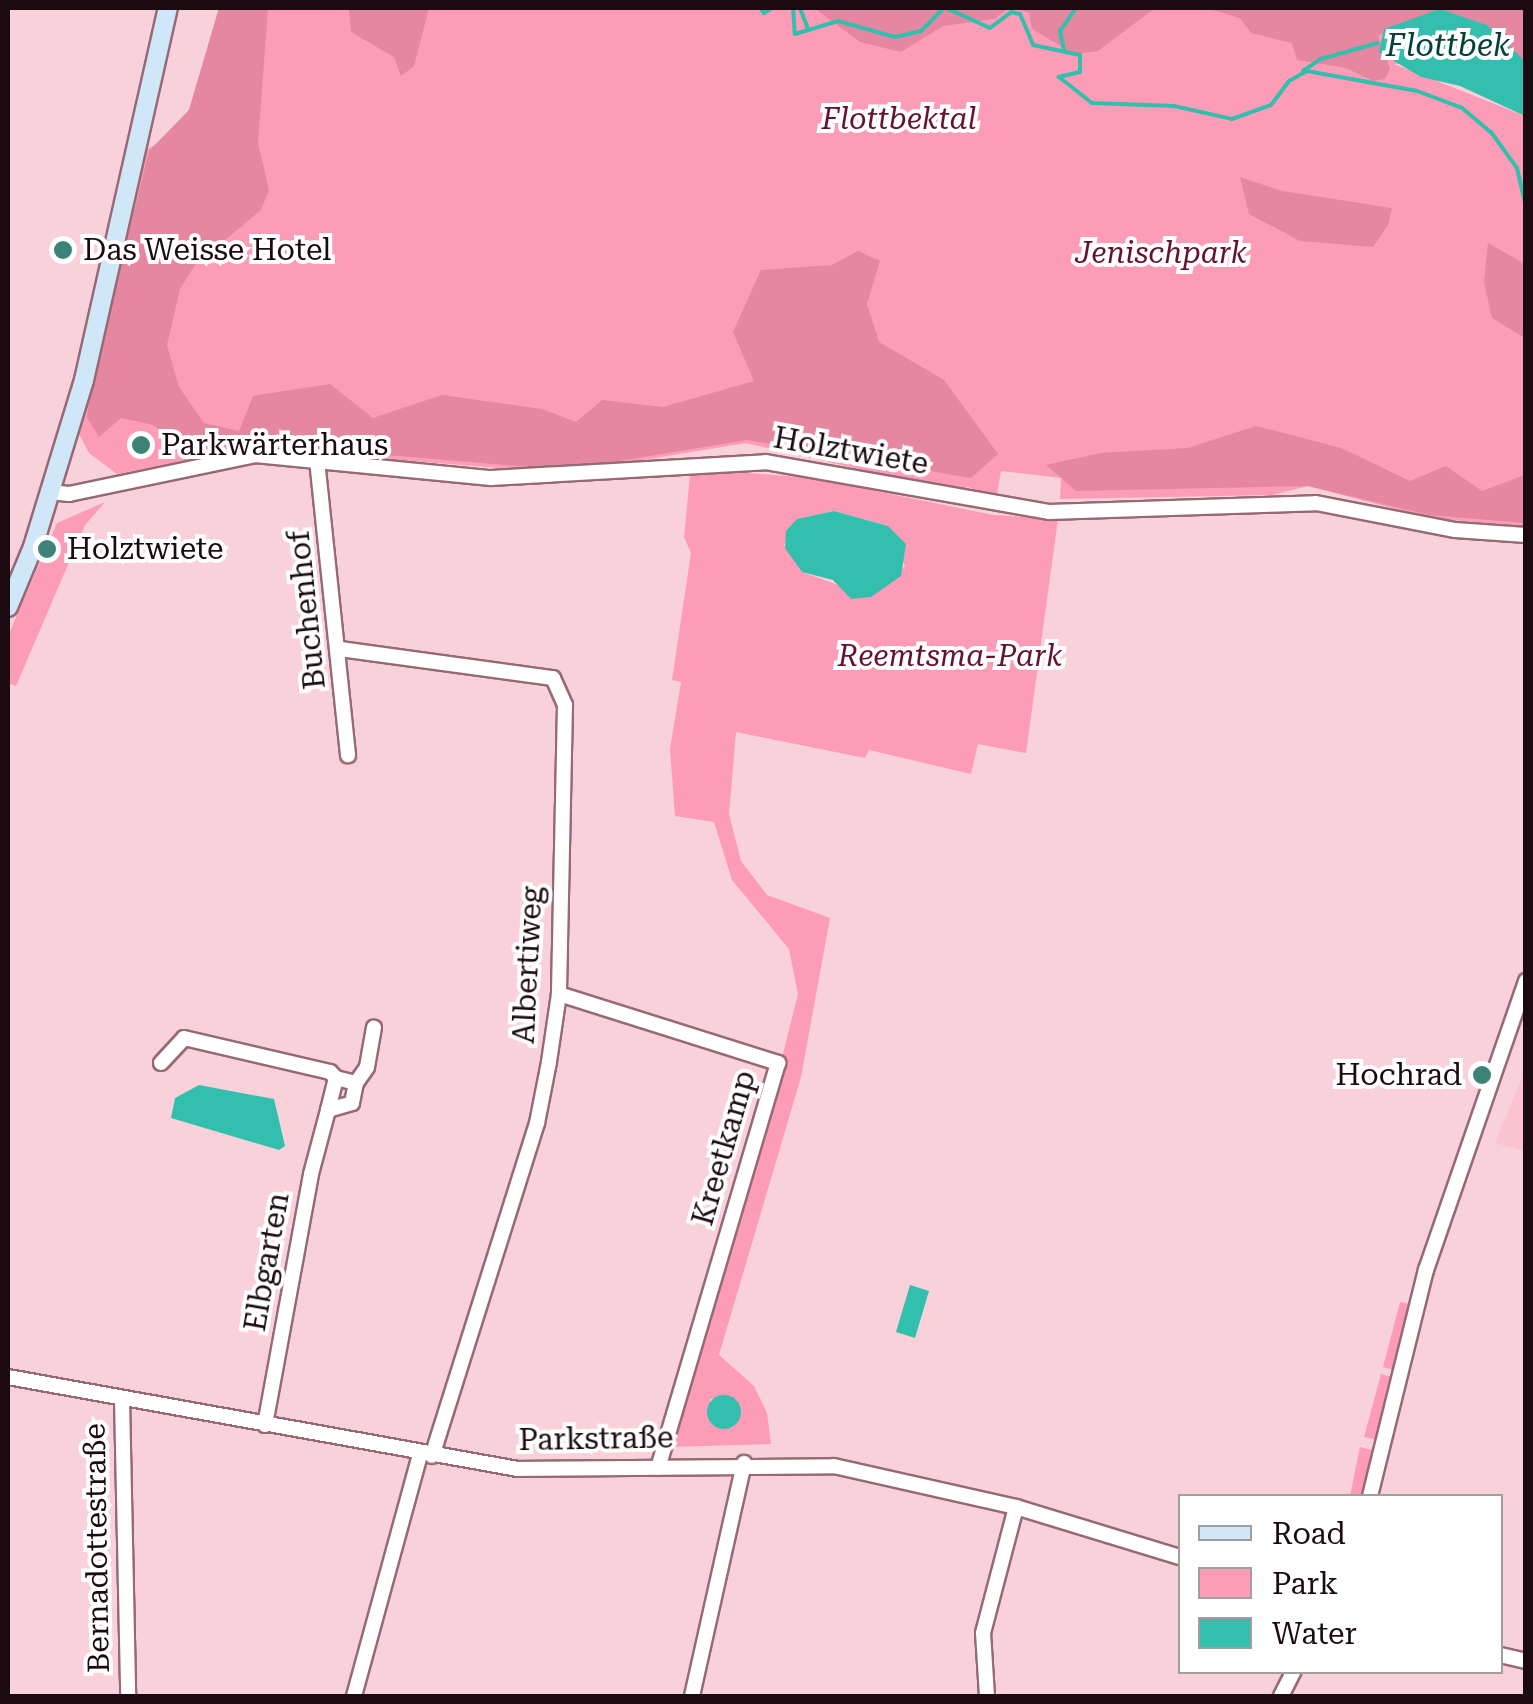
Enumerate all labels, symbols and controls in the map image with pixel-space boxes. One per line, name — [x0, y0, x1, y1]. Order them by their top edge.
water label: Flottbek — [1386, 26, 1510, 64]
park label: Flottbektal — [822, 101, 976, 137]
place label: Das Weisse Hotel — [83, 232, 331, 268]
park label: Jenischpark — [1075, 235, 1247, 271]
marker: Das Weisse Hotel — [52, 239, 74, 261]
street label: Holztwiete — [771, 420, 931, 482]
place label: Parkwärterhaus — [161, 427, 388, 463]
marker: Parkwärterhaus — [130, 434, 152, 456]
street label: Buchenhof — [281, 529, 333, 691]
place label: Holztwiete — [67, 531, 223, 567]
marker: Holztwiete — [36, 538, 58, 560]
park label: Reemtsma-Park — [838, 638, 1062, 674]
street label: Albertiweg — [506, 885, 550, 1045]
place label: Hochrad — [1336, 1057, 1462, 1093]
marker: Hochrad — [1471, 1064, 1493, 1086]
street label: Kreetkamp — [685, 1066, 763, 1230]
street label: Elbgarten — [237, 1190, 297, 1334]
street label: Parkstraße — [518, 1420, 674, 1458]
street label: Bernadottestraße — [77, 1423, 117, 1673]
legend — [1178, 1494, 1503, 1674]
text: Road — [1272, 1516, 1346, 1551]
text: Park — [1272, 1566, 1338, 1601]
text: Water — [1272, 1616, 1357, 1651]

